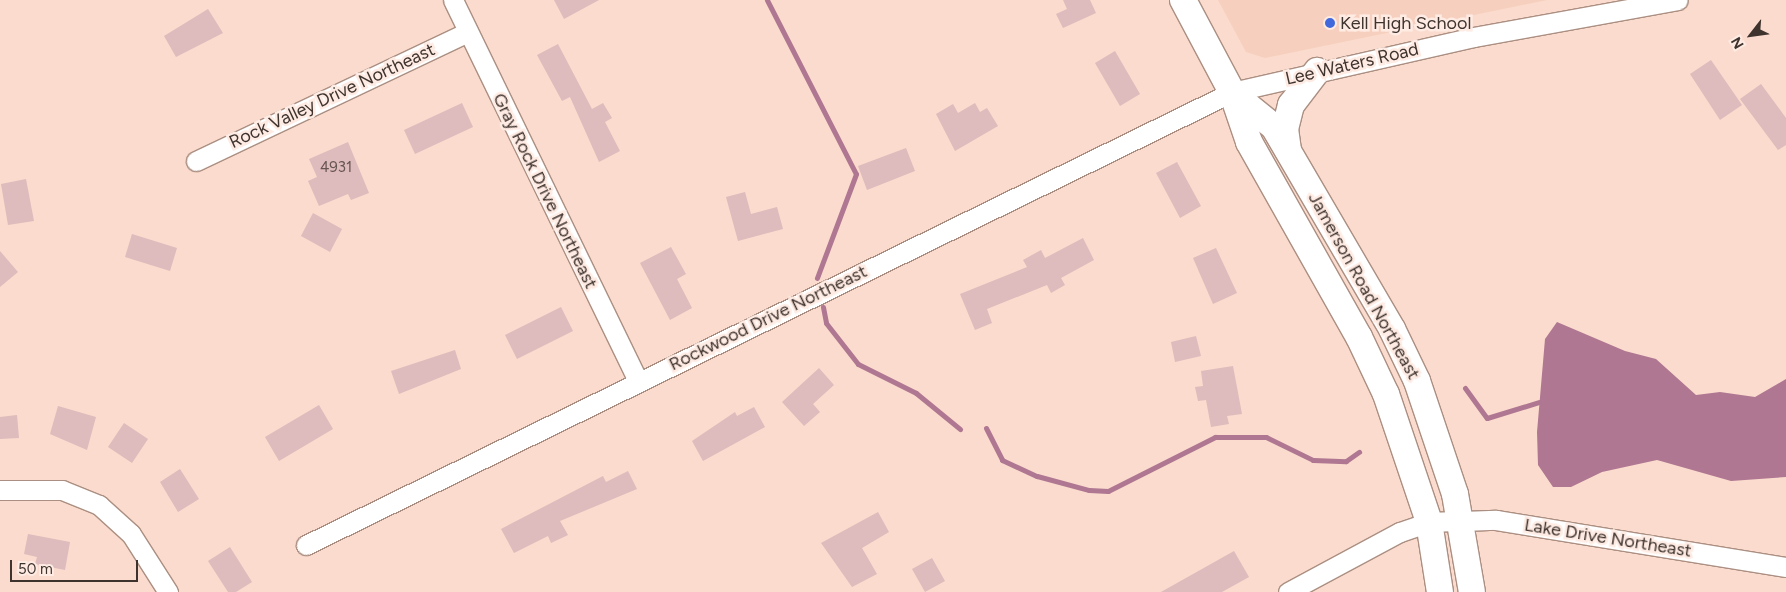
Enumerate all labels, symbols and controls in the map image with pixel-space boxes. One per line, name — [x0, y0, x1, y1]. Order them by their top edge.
north arrow — [1726, 10, 1776, 60]
place label: Kell High School — [1340, 12, 1471, 34]
marker: Kell High School — [1324, 17, 1336, 29]
text: N — [1728, 34, 1748, 52]
street label: Lee Waters Road — [1283, 38, 1421, 90]
street label: Rock Valley Drive Northeast — [226, 39, 438, 153]
street label: Gray Rock Drive Northeast — [488, 90, 602, 292]
house number: 4931 — [320, 159, 352, 177]
street label: Jamerson Road Northeast — [1304, 189, 1424, 383]
street label: Rockwood Drive Northeast — [666, 261, 870, 375]
street label: Lake Drive Northeast — [1523, 514, 1693, 562]
scale bar — [12, 550, 140, 582]
text: 50 m — [18, 560, 53, 578]

